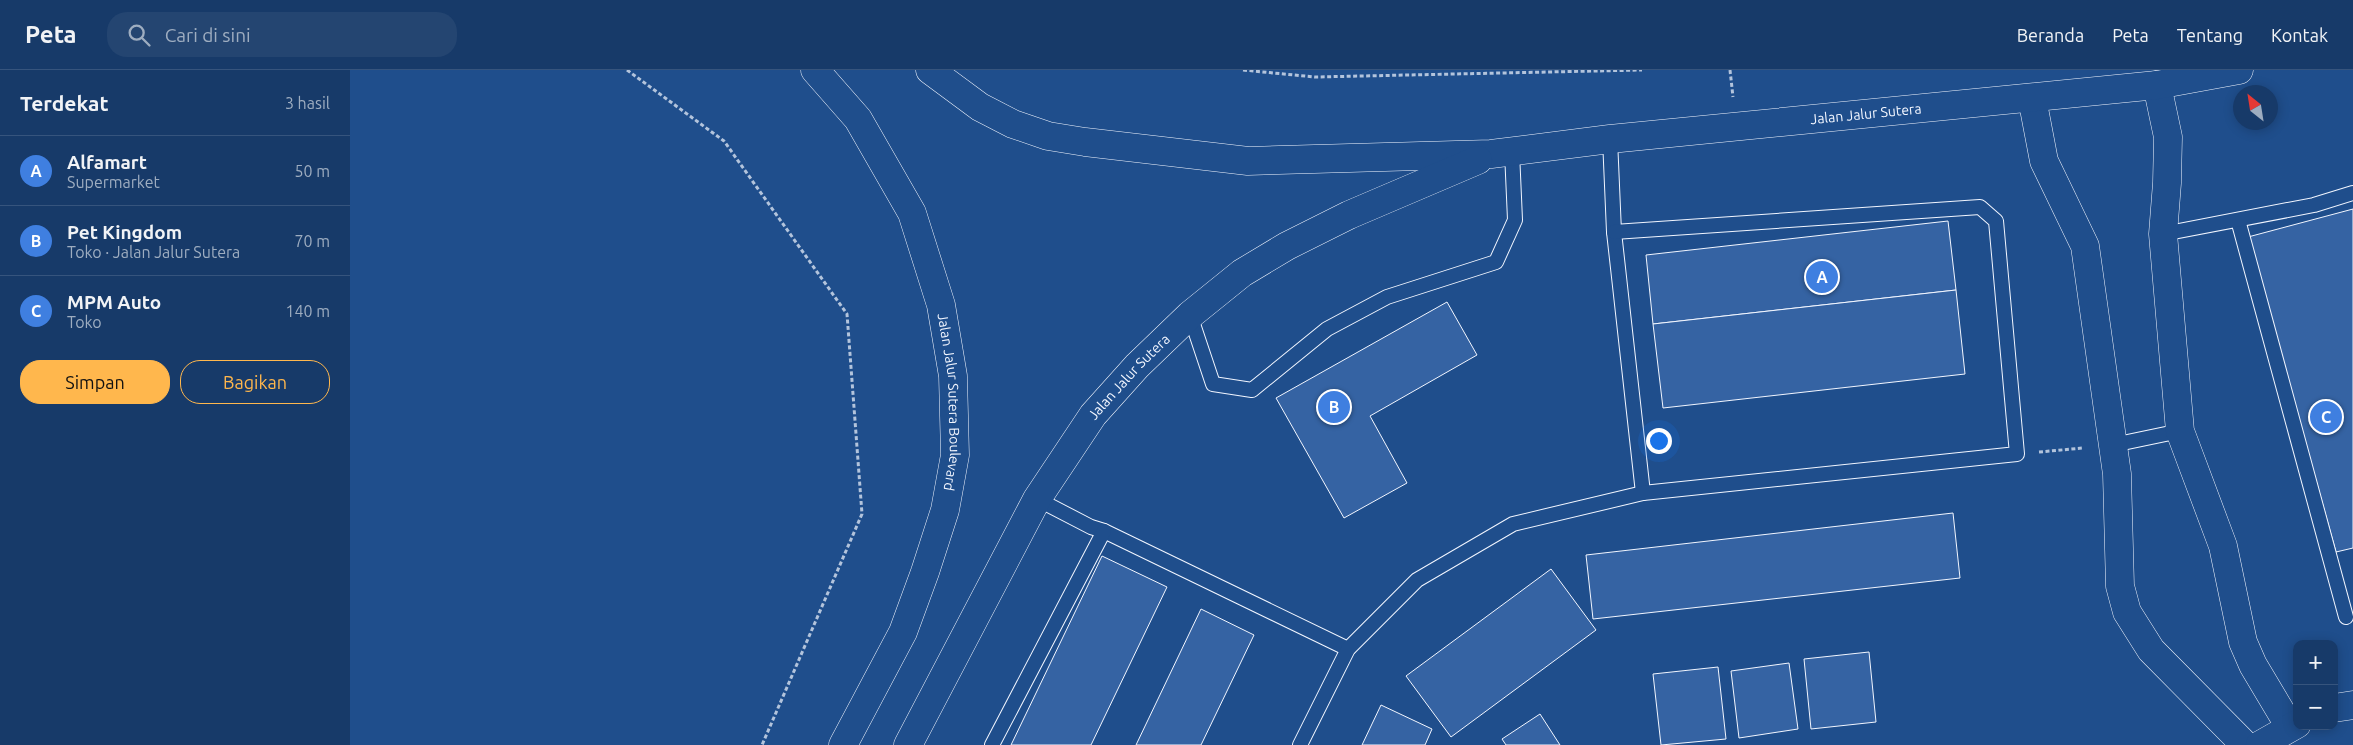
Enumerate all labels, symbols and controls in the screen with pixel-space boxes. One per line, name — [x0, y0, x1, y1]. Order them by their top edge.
search box — [107, 12, 457, 57]
text: Peta — [25, 21, 77, 48]
icon: search — [125, 21, 153, 49]
text: Cari di sini — [165, 24, 251, 46]
text: Beranda — [2017, 25, 2084, 45]
text: Peta — [2112, 25, 2149, 45]
text: Tentang — [2177, 25, 2243, 45]
text: Kontak — [2271, 25, 2328, 45]
north arrow — [2233, 85, 2278, 130]
text: Terdekat — [20, 91, 108, 115]
text: 3 hasil — [285, 94, 330, 112]
street label: Jalan Jalur Sutera — [1809, 100, 1922, 127]
text: Alfamart — [67, 151, 147, 173]
text: A — [30, 162, 42, 180]
text: 50 m — [294, 162, 330, 180]
text: Supermarket — [67, 173, 160, 191]
text: Pet Kingdom — [67, 221, 182, 243]
text: B — [31, 232, 41, 250]
text: 70 m — [294, 232, 330, 250]
text: Toko · Jalan Jalur Sutera — [67, 243, 240, 261]
pin: A — [1806, 258, 1838, 296]
text: MPM Auto — [67, 291, 161, 313]
text: C — [31, 302, 41, 320]
text: 140 m — [285, 302, 330, 320]
street label: Jalan Jalur Sutera Boulevard — [935, 312, 963, 492]
text: Toko — [67, 313, 102, 331]
street label: Jalan Jalur Sutera — [1084, 331, 1173, 422]
button: Simpan — [20, 360, 170, 404]
button: Bagikan — [180, 360, 330, 404]
pin: B — [1318, 388, 1350, 426]
pin: C — [2310, 398, 2342, 436]
your location — [1646, 428, 1672, 454]
map controls — [2293, 640, 2338, 730]
button: + — [2293, 640, 2338, 685]
button: − — [2293, 685, 2338, 730]

